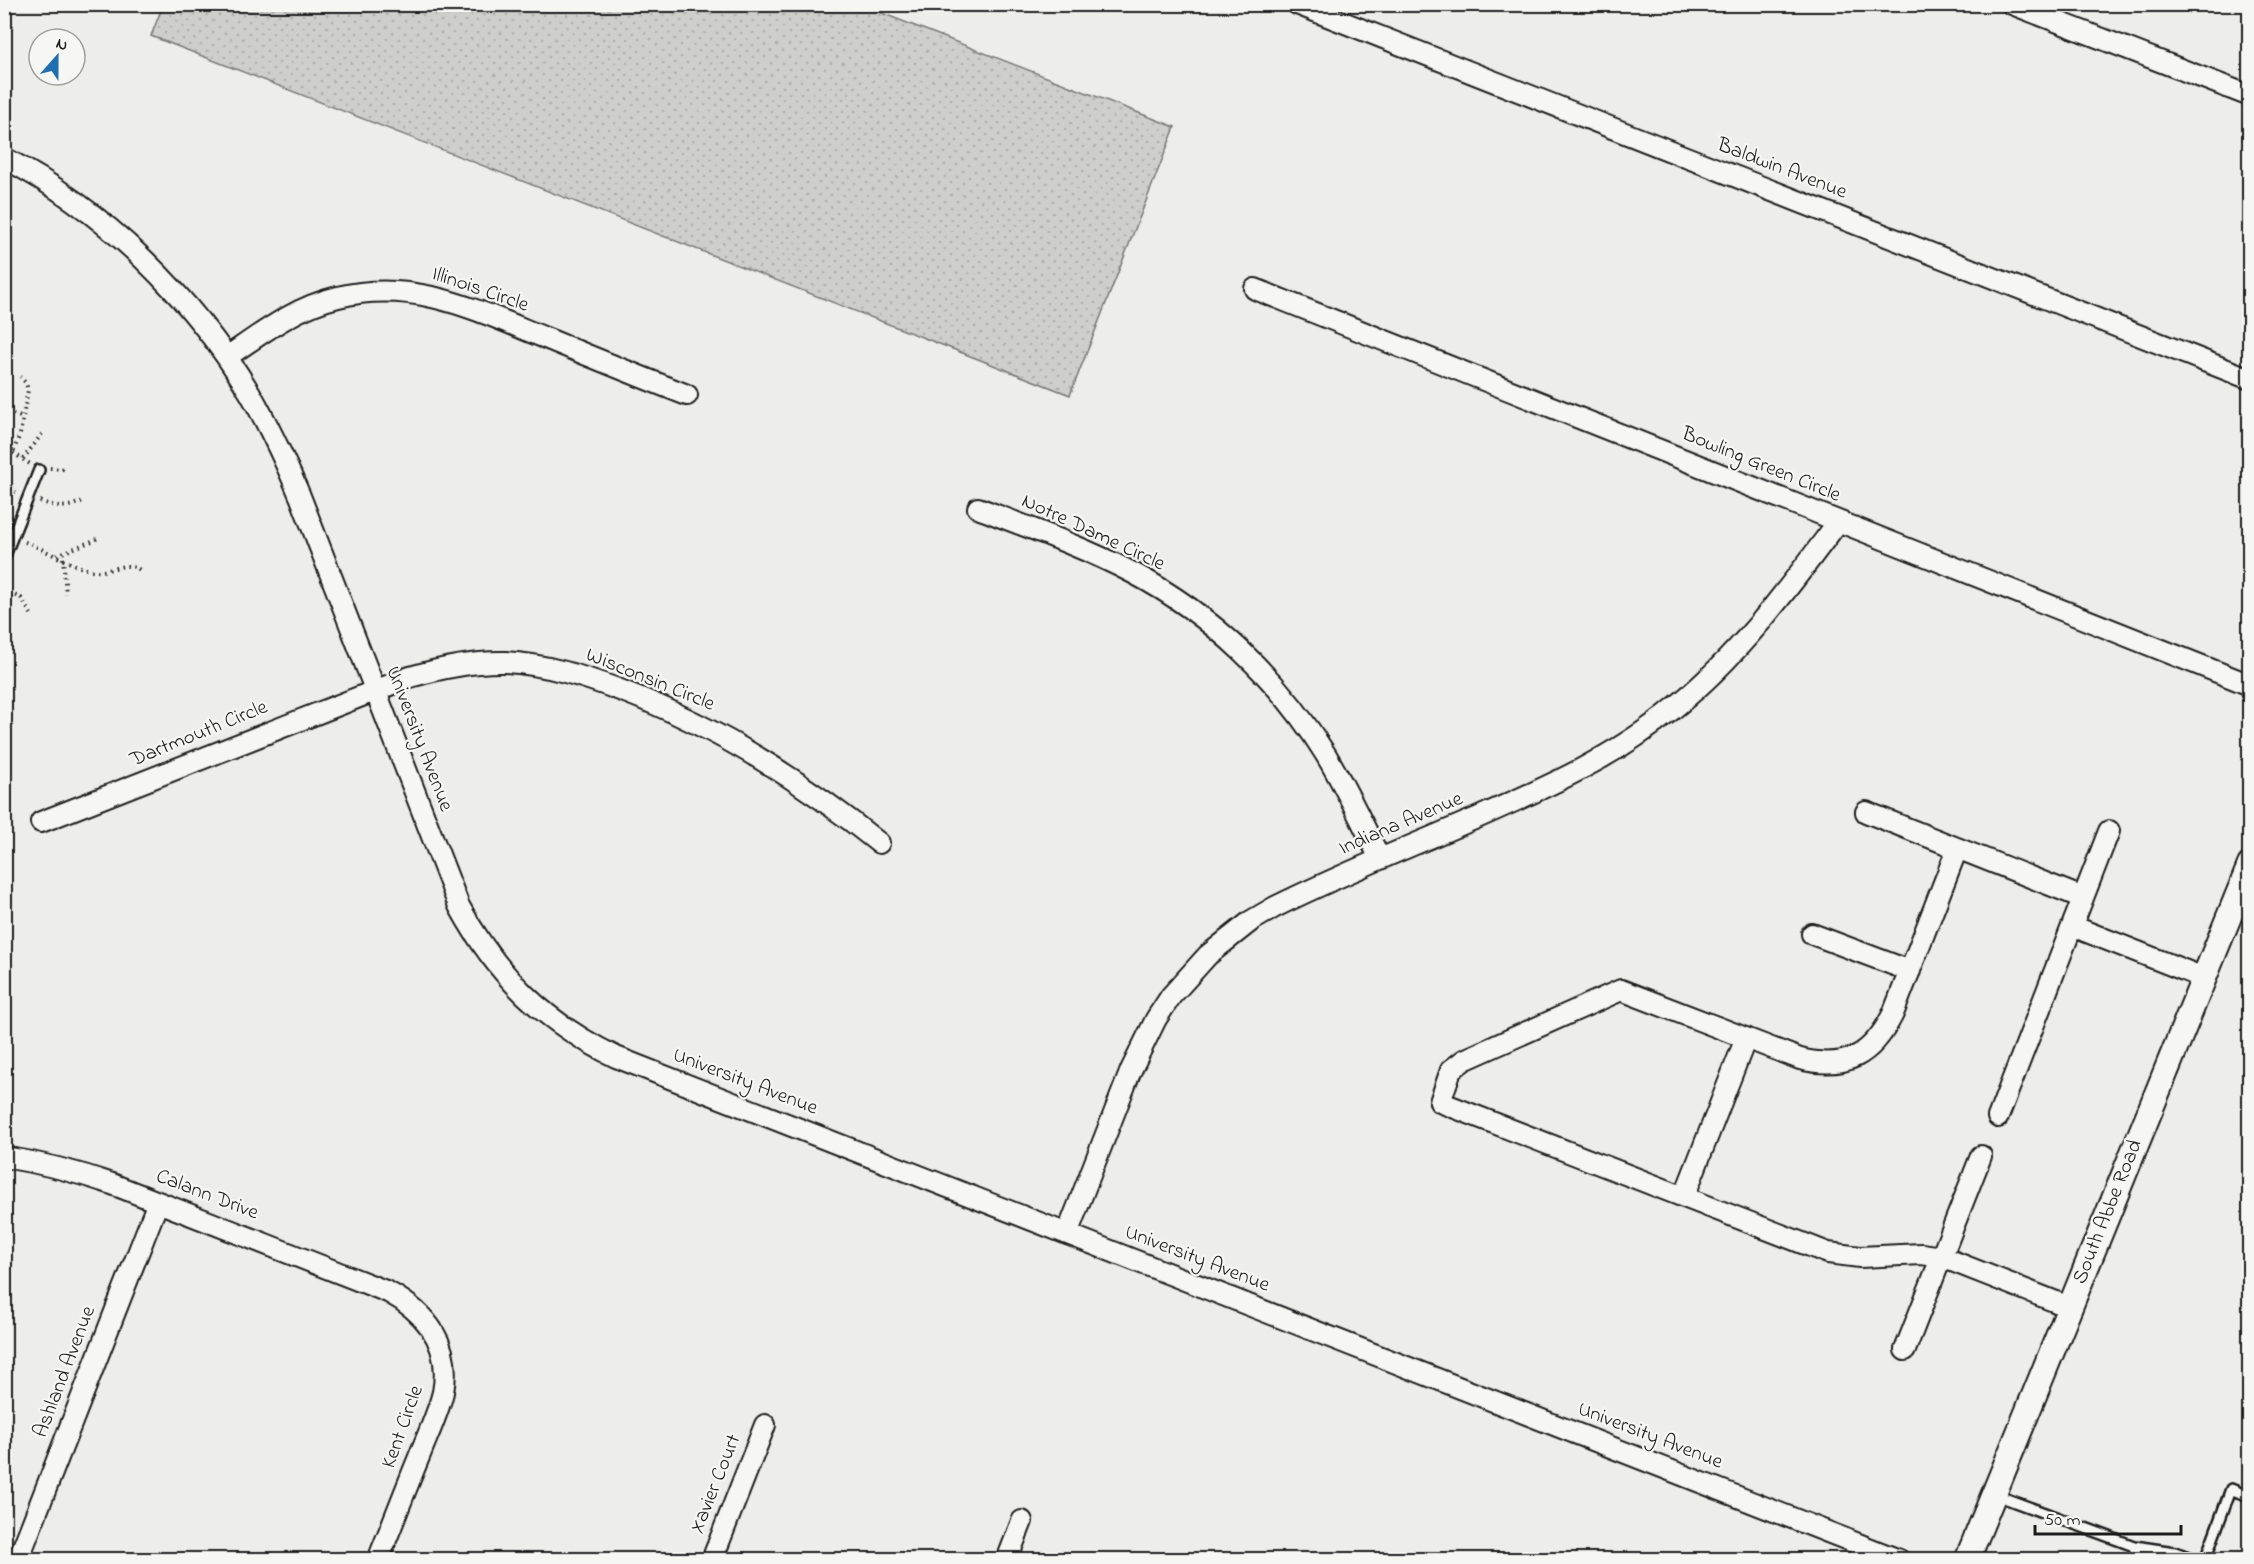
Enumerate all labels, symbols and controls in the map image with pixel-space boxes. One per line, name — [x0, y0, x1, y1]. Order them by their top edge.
north arrow — [27, 27, 87, 87]
text: N — [52, 32, 71, 58]
street label: Baldwin Avenue — [1712, 130, 1852, 208]
street label: Illinois Circle — [427, 259, 533, 321]
street label: Bowling Green Circle — [1675, 419, 1845, 513]
street label: Notre Dame Circle — [1016, 487, 1170, 580]
street label: Wisconsin Circle — [581, 641, 719, 720]
street label: University Avenue — [376, 662, 461, 817]
street label: Dartmouth Circle — [125, 693, 273, 776]
street label: Indiana Avenue — [1334, 784, 1468, 864]
street label: University Avenue — [667, 1041, 822, 1126]
street label: South Abbe Road — [2065, 1135, 2151, 1289]
street label: Calann Drive — [151, 1162, 263, 1228]
street label: University Avenue — [1119, 1218, 1274, 1303]
street label: Ashland Avenue — [26, 1301, 104, 1442]
street label: Kent Circle — [374, 1381, 432, 1473]
street label: University Avenue — [1572, 1395, 1727, 1480]
street label: Xavier Court — [683, 1430, 749, 1538]
scale bar — [2035, 1498, 2180, 1536]
text: 50 m — [2044, 1508, 2081, 1534]

